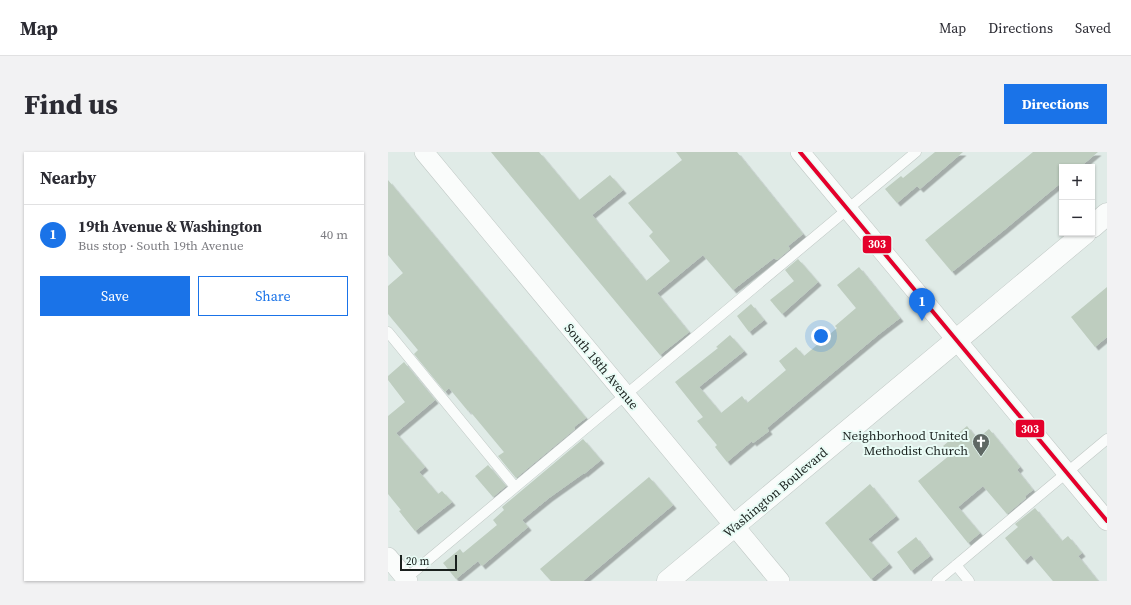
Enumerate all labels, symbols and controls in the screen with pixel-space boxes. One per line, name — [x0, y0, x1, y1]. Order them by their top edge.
text: Map — [20, 15, 58, 41]
text: Map — [939, 18, 966, 38]
text: Directions — [988, 18, 1053, 38]
text: Saved — [1075, 18, 1111, 38]
button: Directions — [1004, 84, 1107, 124]
text: Find us — [24, 85, 118, 123]
map controls — [1059, 164, 1095, 236]
button: + — [1059, 164, 1095, 200]
text: Nearby — [40, 166, 96, 190]
button: − — [1059, 200, 1095, 236]
text: 19th Avenue & Washington — [78, 216, 262, 237]
text: 1 — [49, 226, 57, 243]
text: 40 m — [320, 226, 348, 243]
line badge: 303 — [862, 235, 892, 254]
text: Bus stop · South 19th Avenue — [78, 237, 244, 254]
text: 303 — [868, 237, 886, 252]
button: Save — [40, 276, 190, 316]
button: Share — [198, 276, 348, 316]
pin: 1 — [909, 288, 935, 321]
street label: South 18th Avenue — [561, 320, 643, 413]
your location — [811, 326, 831, 346]
line badge: 303 — [1015, 419, 1045, 438]
text: 303 — [1021, 422, 1039, 437]
place label: Neighborhood United Methodist Church — [842, 427, 969, 459]
church icon: Neighborhood United Methodist Church — [971, 432, 991, 457]
street label: Washington Boulevard — [720, 443, 831, 541]
scale bar — [400, 553, 457, 572]
text: 20 m — [406, 554, 429, 569]

